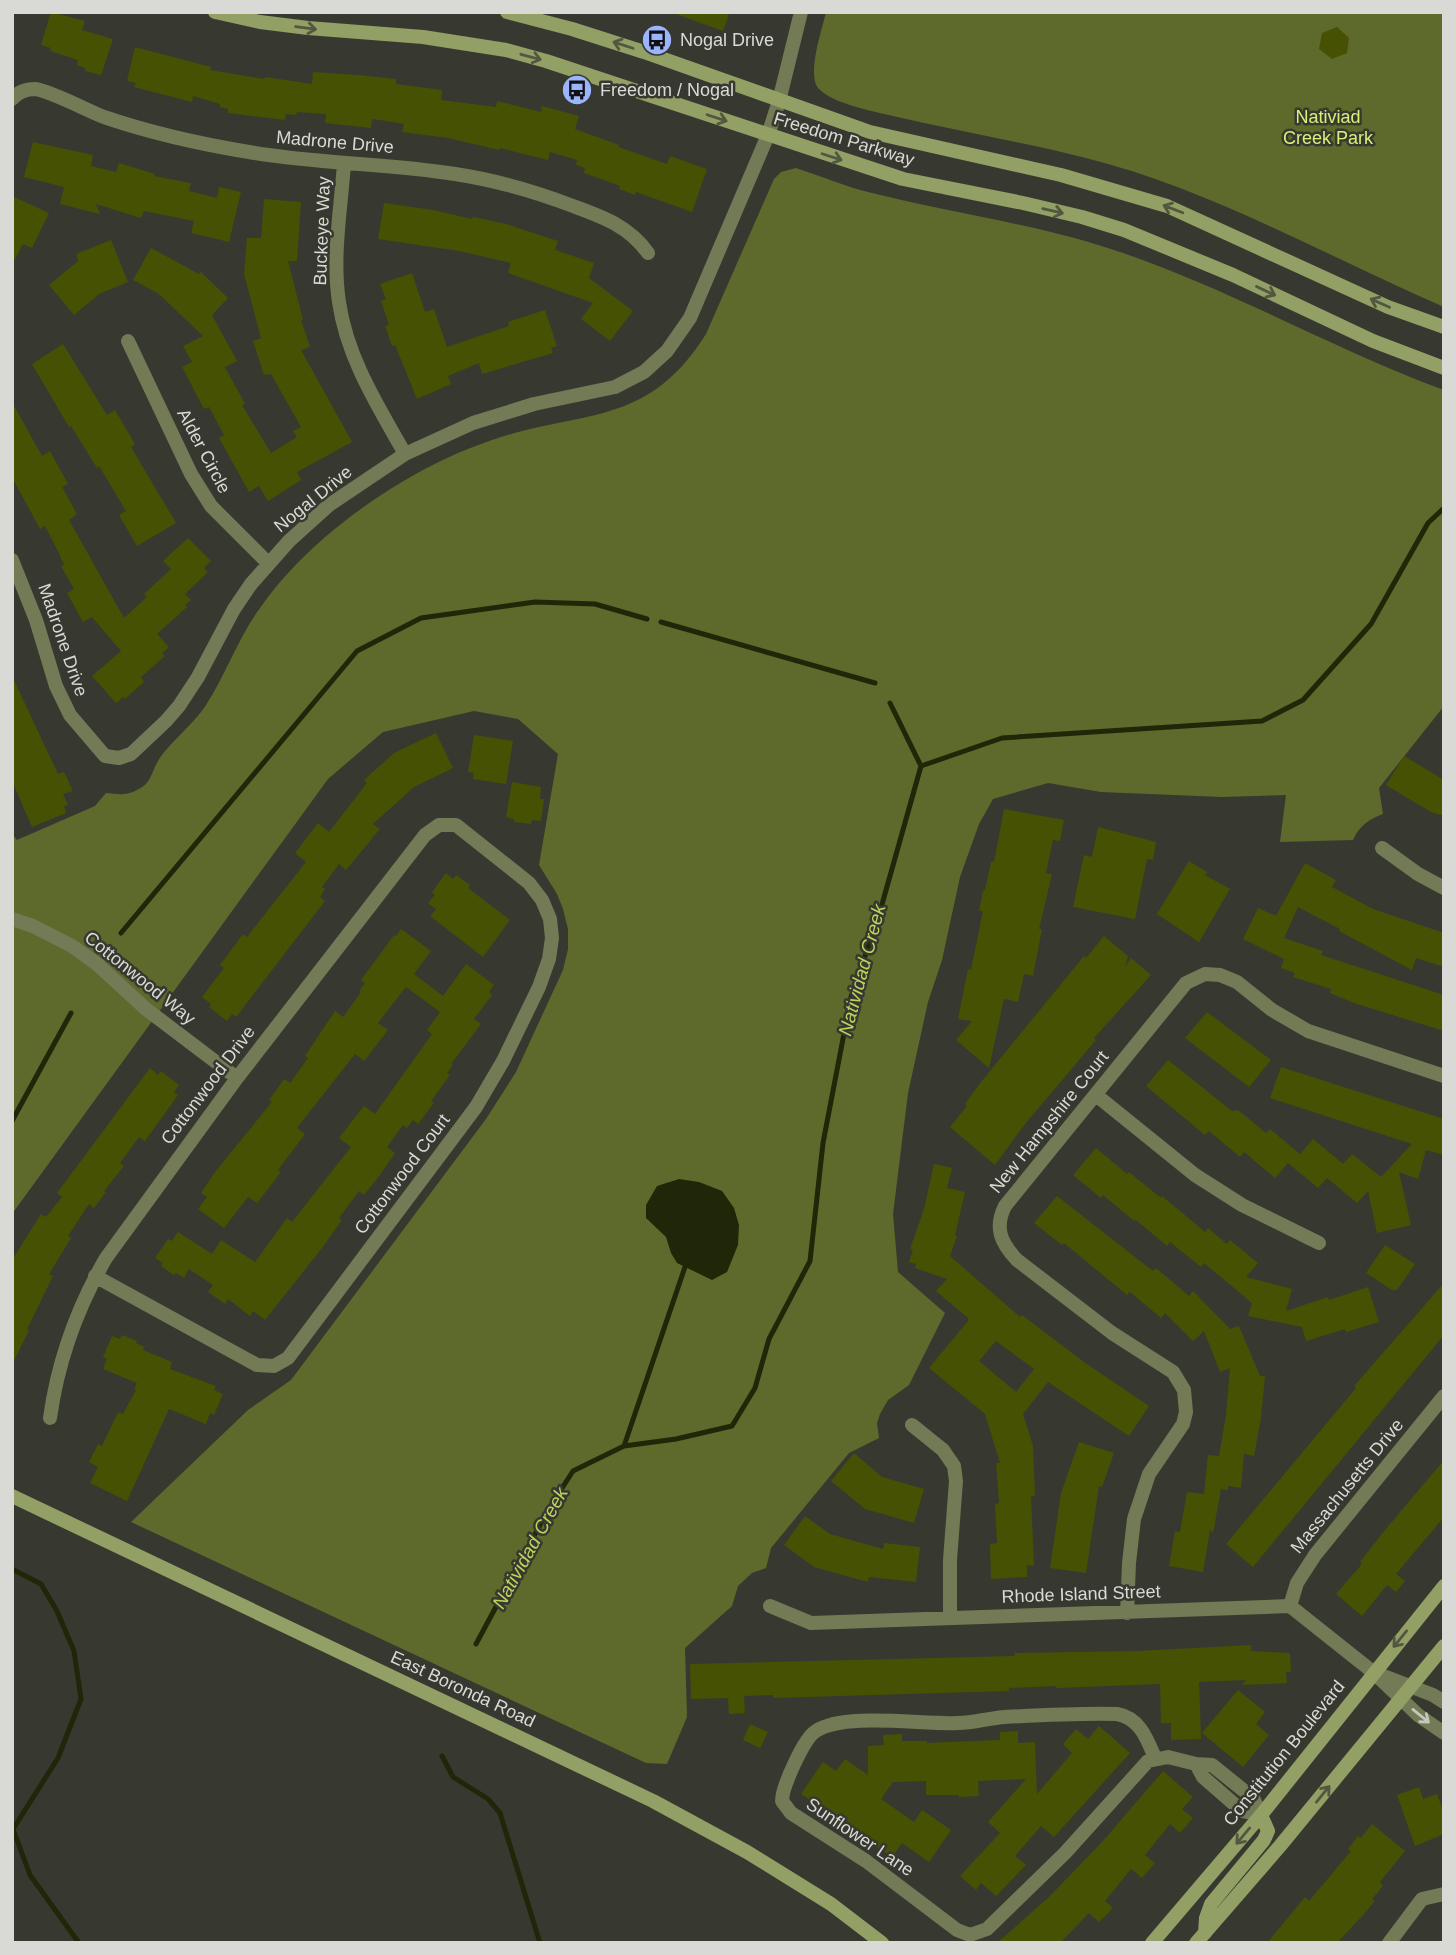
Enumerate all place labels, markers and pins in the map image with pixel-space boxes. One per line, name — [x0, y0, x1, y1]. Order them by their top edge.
bus stop icon: Nogal Drive — [640, 23, 674, 57]
place label: Nogal Drive — [680, 30, 774, 50]
bus stop icon: Freedom / Nogal — [560, 73, 594, 107]
place label: Freedom / Nogal — [600, 80, 734, 100]

